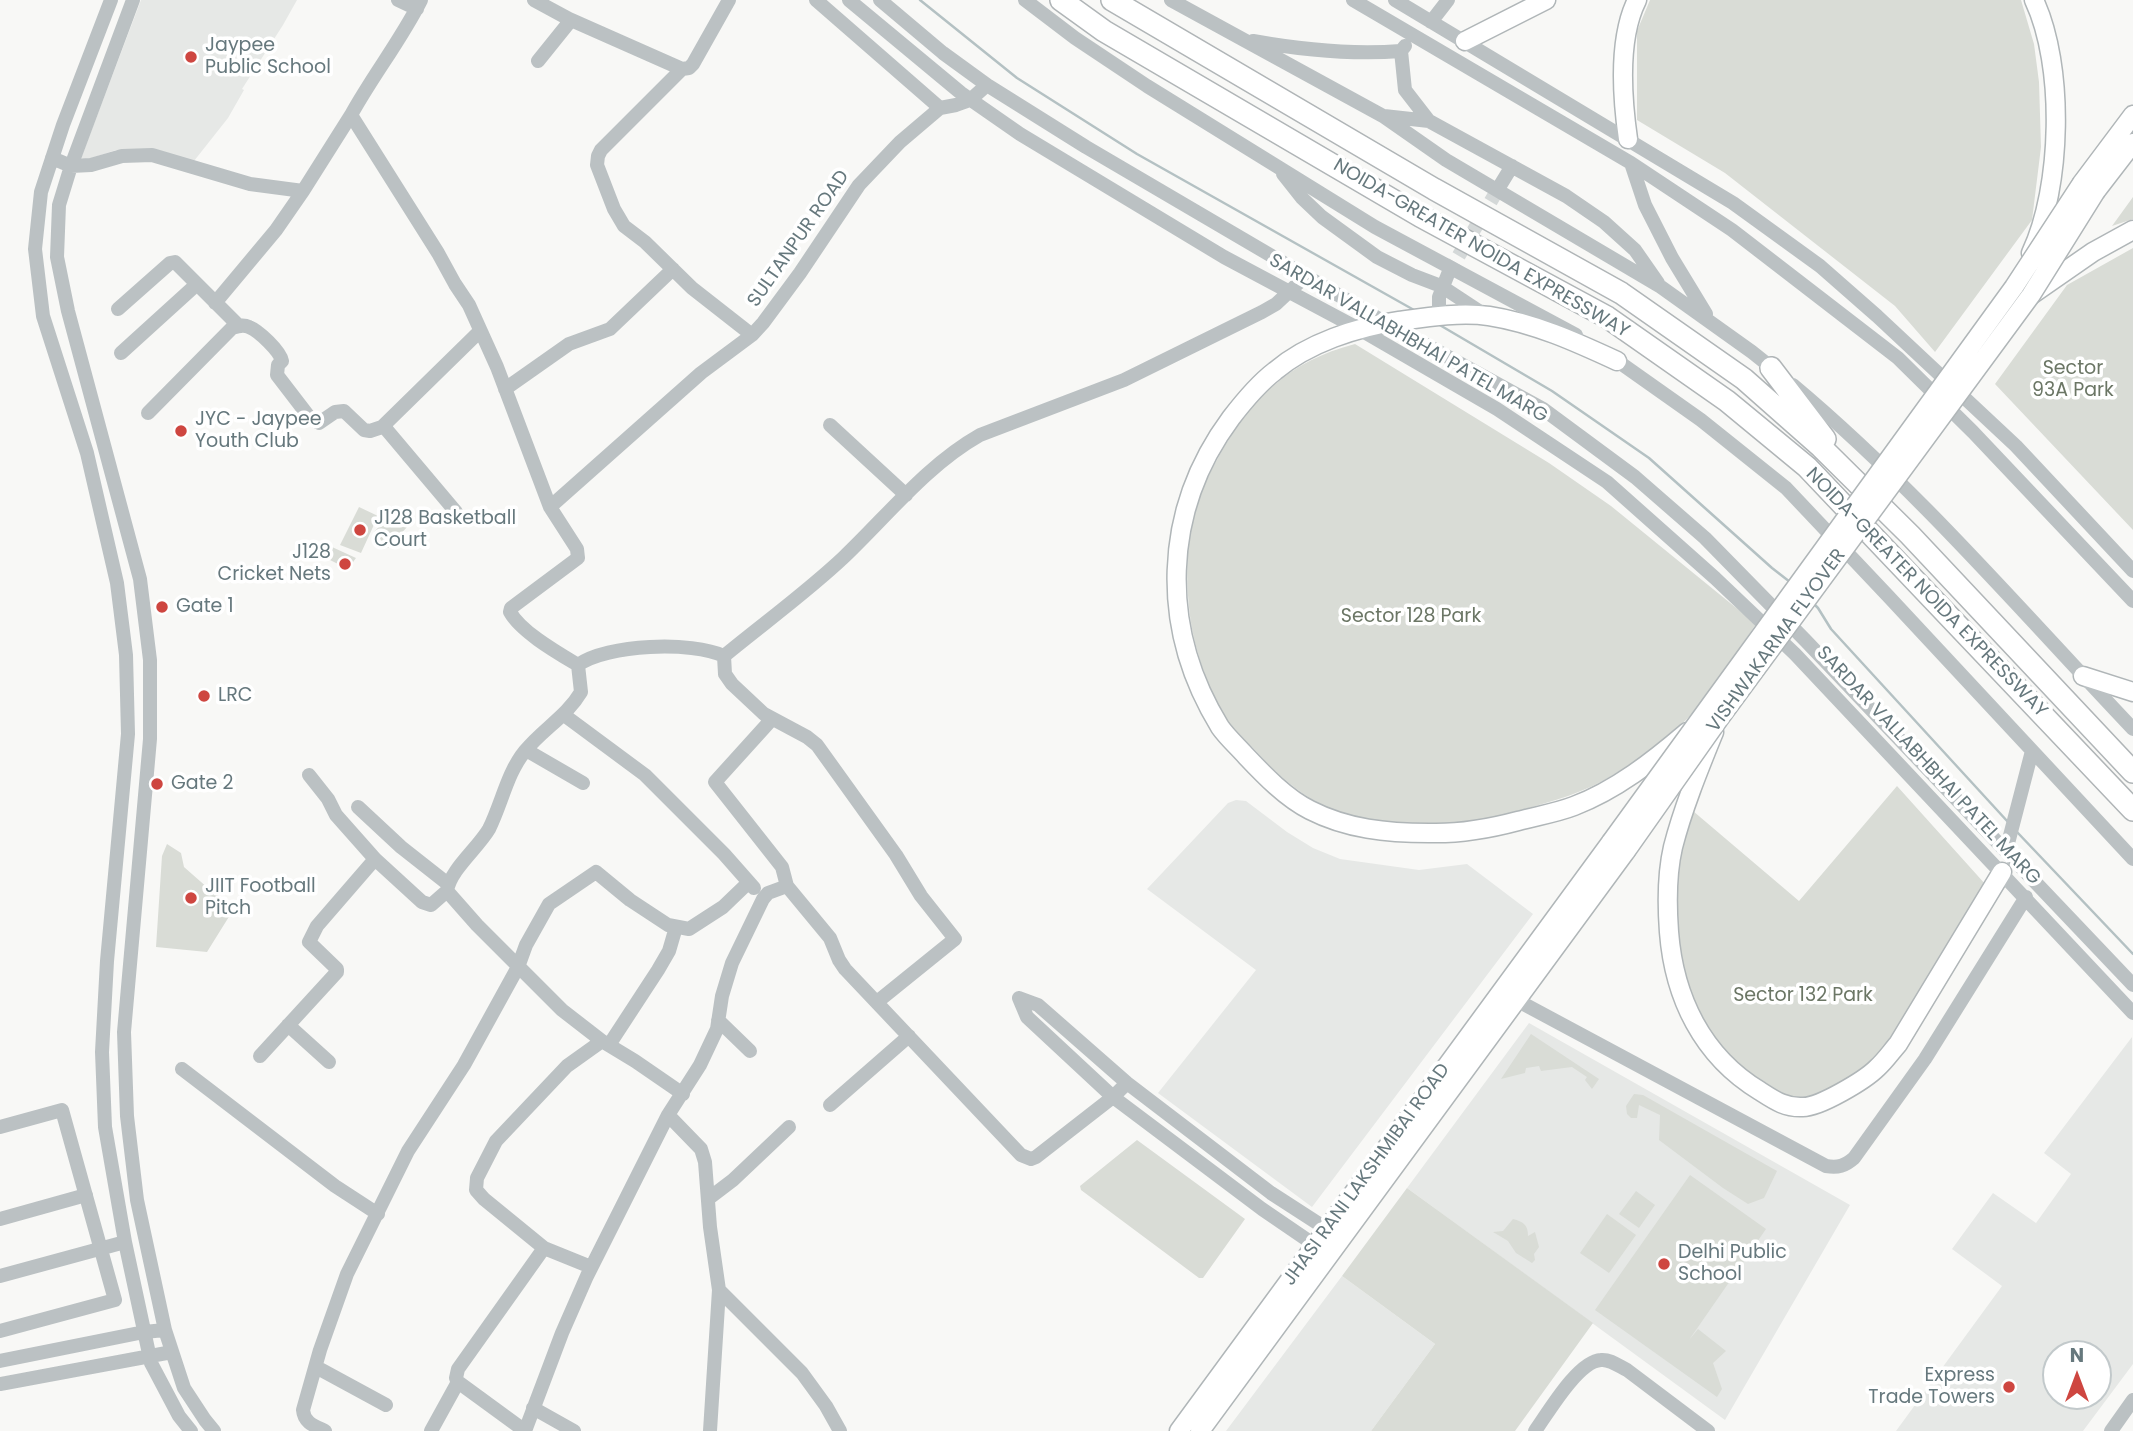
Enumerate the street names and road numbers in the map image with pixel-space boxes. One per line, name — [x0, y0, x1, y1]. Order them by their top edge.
street label: NOIDA-GREATER NOIDA EXPRESSWAY — [1329, 155, 1633, 343]
street label: SULTANPUR ROAD — [743, 166, 855, 312]
street label: SARDAR VALLABHBHAI PATEL MARG — [1265, 250, 1551, 428]
street label: NOIDA-GREATER NOIDA EXPRESSWAY — [1800, 463, 2052, 723]
street label: VISHWAKARMA FLYOVER — [1703, 545, 1851, 737]
street label: SARDAR VALLABHBHAI PATEL MARG — [1811, 642, 2045, 890]
street label: JHASI RANI LAKSHMIBAI ROAD — [1279, 1059, 1455, 1291]

